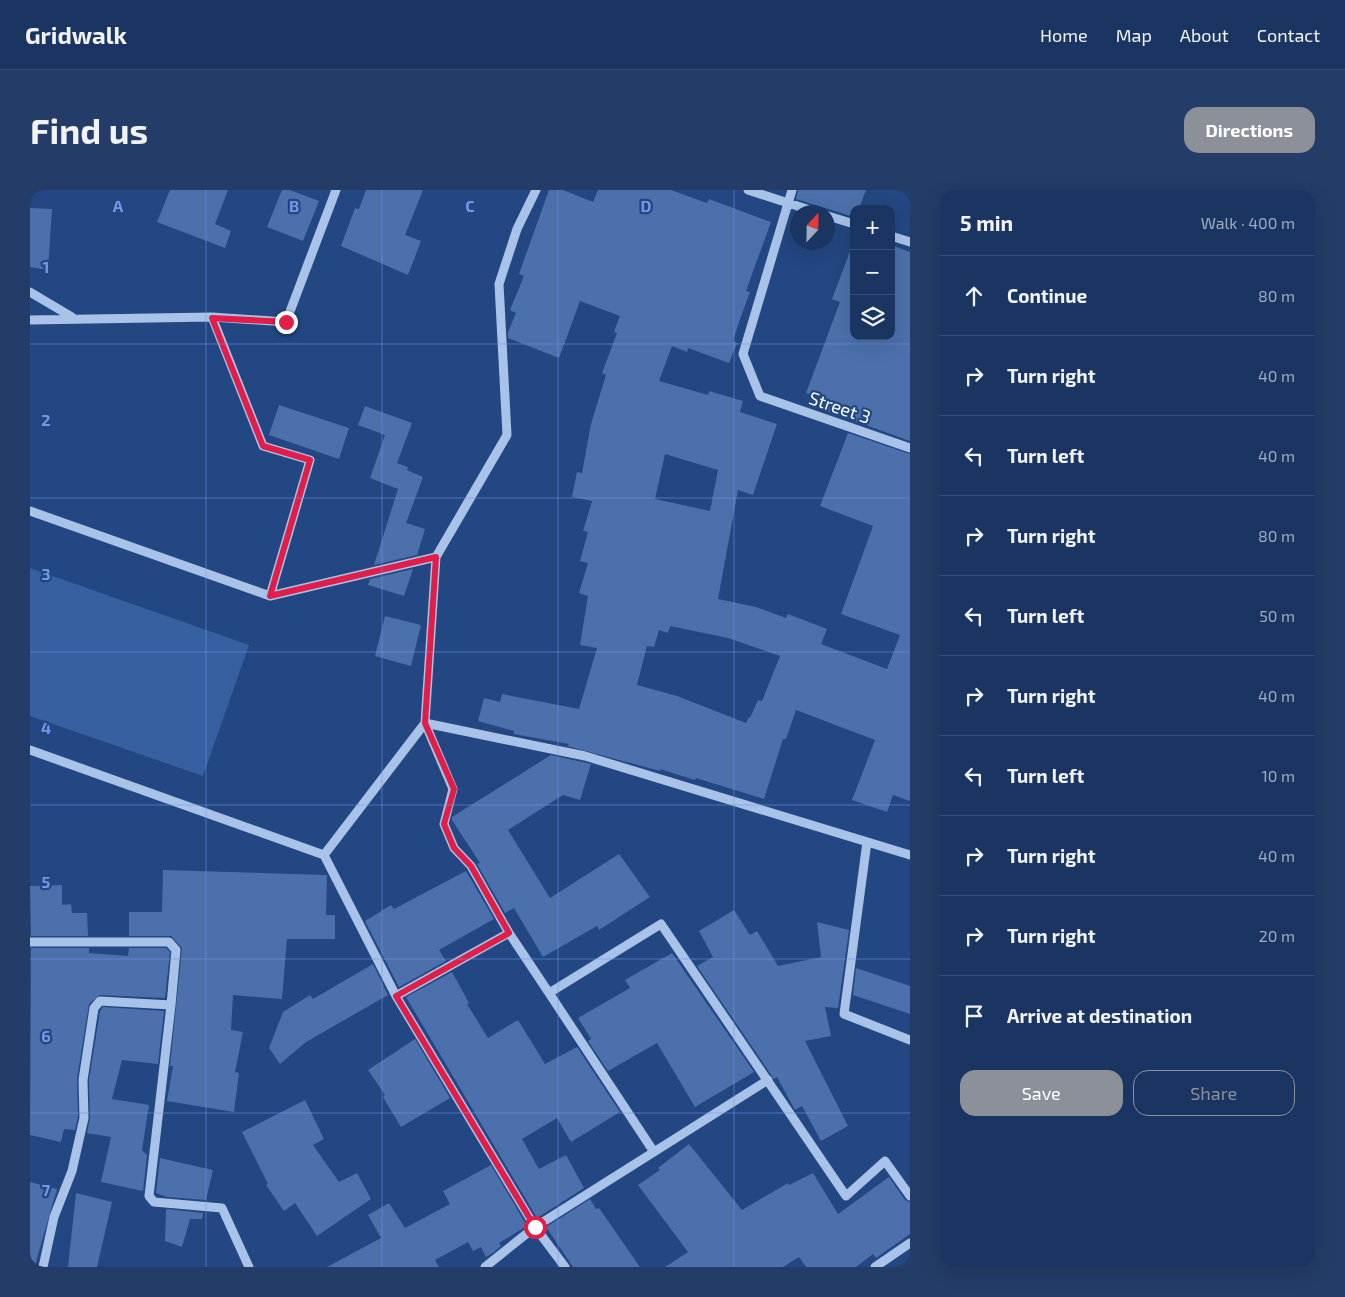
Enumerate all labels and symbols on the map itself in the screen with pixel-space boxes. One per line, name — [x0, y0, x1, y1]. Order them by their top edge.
text: A — [113, 196, 124, 215]
text: B — [289, 196, 299, 215]
text: C — [465, 196, 475, 215]
text: D — [641, 196, 652, 215]
north arrow — [790, 205, 835, 250]
text: 1 — [43, 257, 49, 276]
route end — [275, 311, 298, 334]
street label: Street 3 — [806, 386, 874, 428]
text: 2 — [41, 410, 51, 429]
text: 3 — [41, 564, 51, 583]
text: 4 — [41, 718, 51, 737]
text: 5 — [42, 872, 51, 891]
text: 6 — [41, 1026, 51, 1045]
text: 7 — [42, 1180, 51, 1199]
route start — [524, 1216, 547, 1239]

